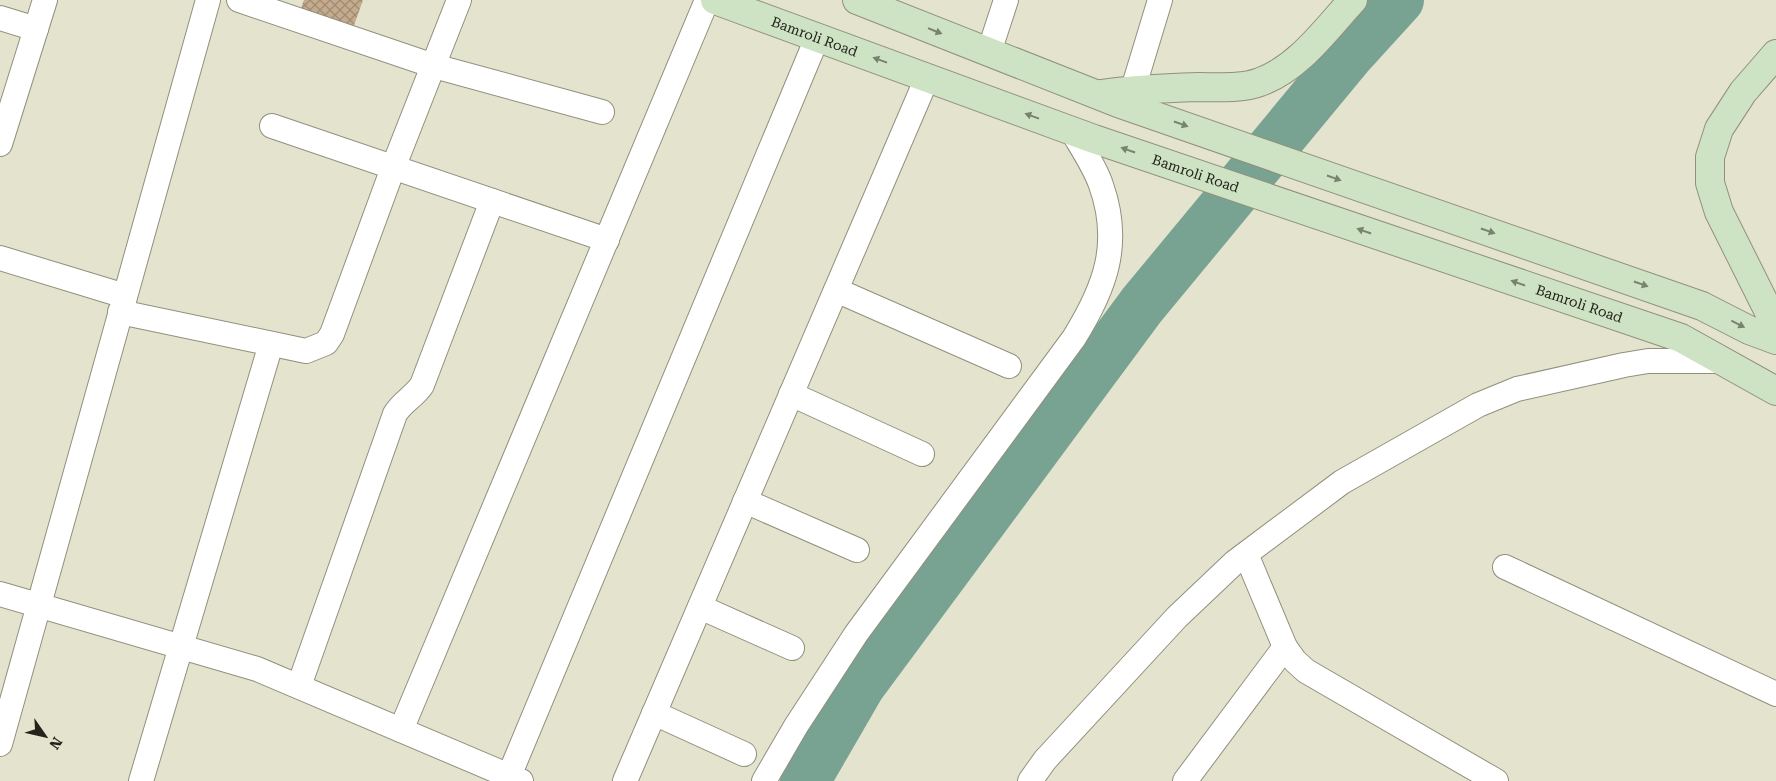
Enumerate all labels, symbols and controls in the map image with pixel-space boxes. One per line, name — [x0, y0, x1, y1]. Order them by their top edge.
street label: Bamroli Road — [769, 13, 860, 60]
one-way arrow — [928, 28, 943, 35]
one-way arrow — [872, 56, 887, 64]
one-way arrow — [1024, 112, 1039, 120]
one-way arrow — [1174, 121, 1189, 129]
one-way arrow — [1120, 146, 1135, 154]
street label: Bamroli Road — [1150, 151, 1241, 196]
one-way arrow — [1327, 175, 1342, 182]
one-way arrow — [1357, 226, 1372, 234]
one-way arrow — [1481, 227, 1496, 235]
one-way arrow — [1511, 279, 1526, 286]
street label: Bamroli Road — [1534, 281, 1625, 326]
one-way arrow — [1634, 281, 1649, 289]
one-way arrow — [1731, 320, 1746, 328]
north arrow — [20, 711, 70, 761]
text: N — [46, 734, 65, 752]

